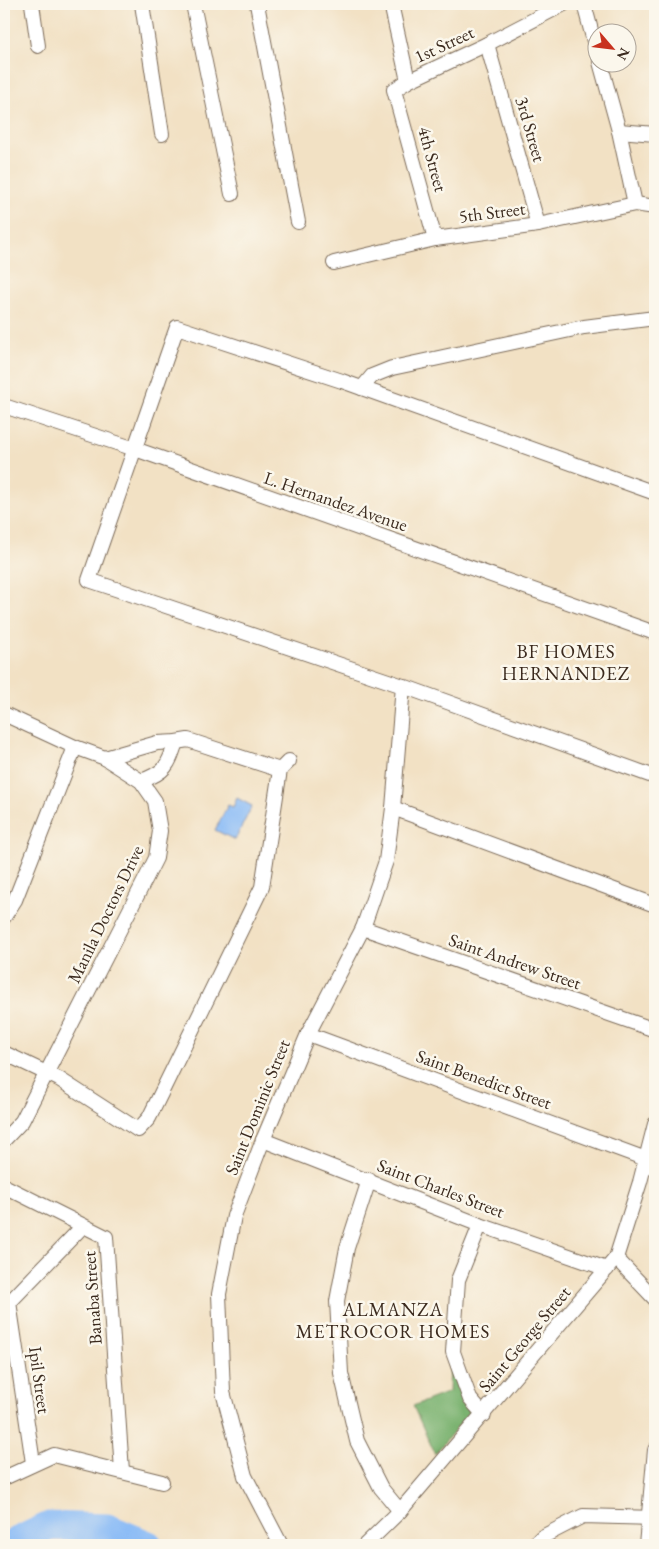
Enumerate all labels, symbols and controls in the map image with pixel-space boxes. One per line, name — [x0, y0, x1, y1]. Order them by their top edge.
street label: 1st Street — [410, 20, 478, 68]
north arrow — [586, 22, 636, 72]
text: N — [613, 45, 634, 64]
street label: 3rd Street — [511, 94, 551, 165]
street label: 4th Street — [413, 124, 453, 195]
street label: 5th Street — [457, 196, 527, 227]
street label: L. Hernandez Avenue — [261, 466, 411, 536]
district label: BF HOMES HERNANDEZ — [502, 639, 630, 686]
street label: Manila Doctors Drive — [62, 841, 148, 987]
street label: Saint Andrew Street — [446, 928, 584, 994]
street label: Saint Dominic Street — [219, 1036, 295, 1178]
street label: Saint Benedict Street — [413, 1044, 555, 1114]
street label: Saint Charles Street — [374, 1153, 508, 1223]
street label: Banaba Street — [77, 1250, 107, 1346]
street label: Saint George Street — [473, 1281, 575, 1397]
district label: ALMANZA METROCOR HOMES — [296, 1297, 490, 1344]
street label: Ipil Street — [24, 1345, 56, 1415]

